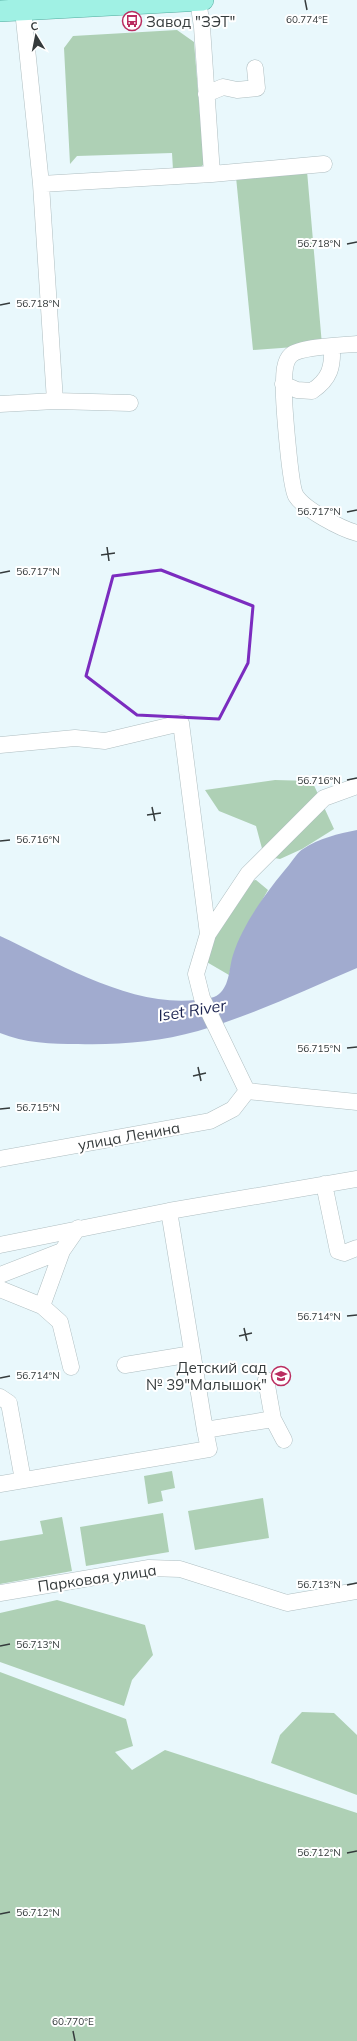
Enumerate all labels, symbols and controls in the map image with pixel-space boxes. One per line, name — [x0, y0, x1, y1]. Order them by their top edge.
bus stop icon: Завод "ЗЭТ" — [121, 10, 143, 32]
place label: Завод "ЗЭТ" — [146, 12, 235, 31]
text: 60.774°E — [286, 13, 328, 26]
north arrow — [16, 16, 56, 56]
text: С — [29, 19, 40, 34]
text: 56.718°N — [297, 237, 341, 250]
text: 56.718°N — [16, 297, 60, 310]
text: 56.717°N — [297, 505, 341, 518]
text: 56.717°N — [16, 565, 60, 578]
text: 56.716°N — [297, 774, 341, 787]
text: 56.716°N — [16, 833, 60, 846]
water label: Iset River — [157, 995, 228, 1025]
text: 56.715°N — [297, 1042, 341, 1055]
text: 56.715°N — [16, 1101, 60, 1114]
street label: улица Ленина — [76, 1118, 182, 1154]
text: 56.714°N — [297, 1310, 341, 1323]
place label: Детский сад № 39"Малышок" — [146, 1358, 267, 1394]
school or university icon: Детский сад № 39"Малышок" — [270, 1365, 292, 1387]
text: 56.714°N — [16, 1369, 60, 1382]
street label: Парковая улица — [36, 1560, 158, 1596]
text: 56.713°N — [297, 1578, 341, 1591]
text: 56.713°N — [16, 1638, 60, 1651]
text: 56.712°N — [297, 1846, 341, 1859]
text: 56.712°N — [16, 1906, 60, 1919]
text: 60.770°E — [52, 2015, 94, 2028]

